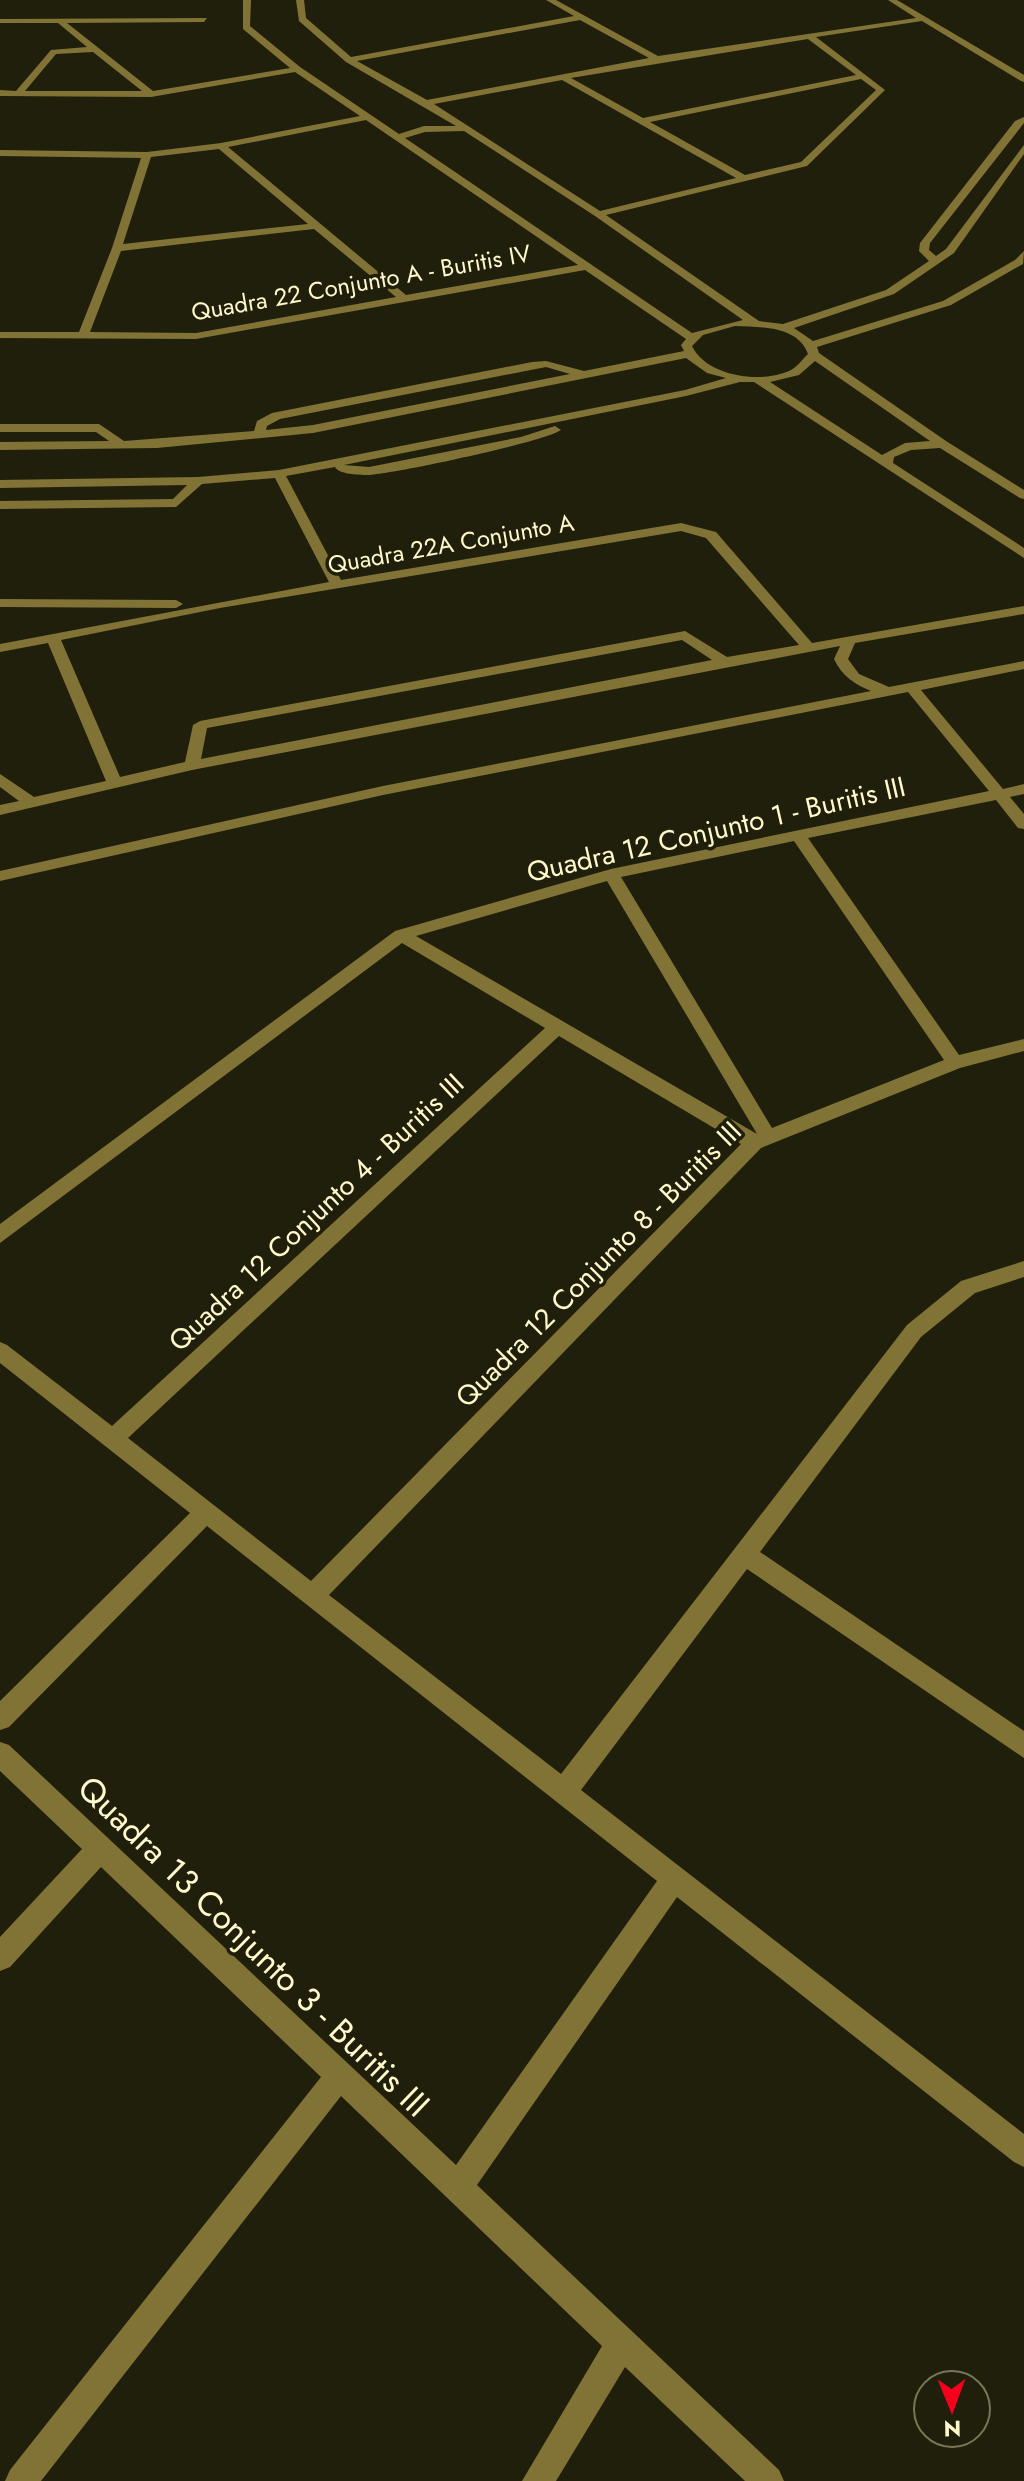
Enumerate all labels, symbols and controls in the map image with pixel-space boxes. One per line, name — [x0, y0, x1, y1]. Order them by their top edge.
street label: Quadra 22 Conjunto A - Buritis IV — [188, 235, 534, 330]
street label: Quadra 22A Conjunto A — [325, 505, 577, 582]
street label: Quadra 12 Conjunto 1 - Buritis III — [523, 766, 909, 893]
street label: Quadra 12 Conjunto 4 - Buritis III — [159, 1064, 473, 1361]
street label: Quadra 12 Conjunto 8 - Buritis III — [446, 1112, 751, 1417]
street label: Quadra 13 Conjunto 3 - Buritis III — [67, 1764, 441, 2128]
north arrow — [912, 2369, 992, 2449]
text: N — [943, 2413, 961, 2445]

